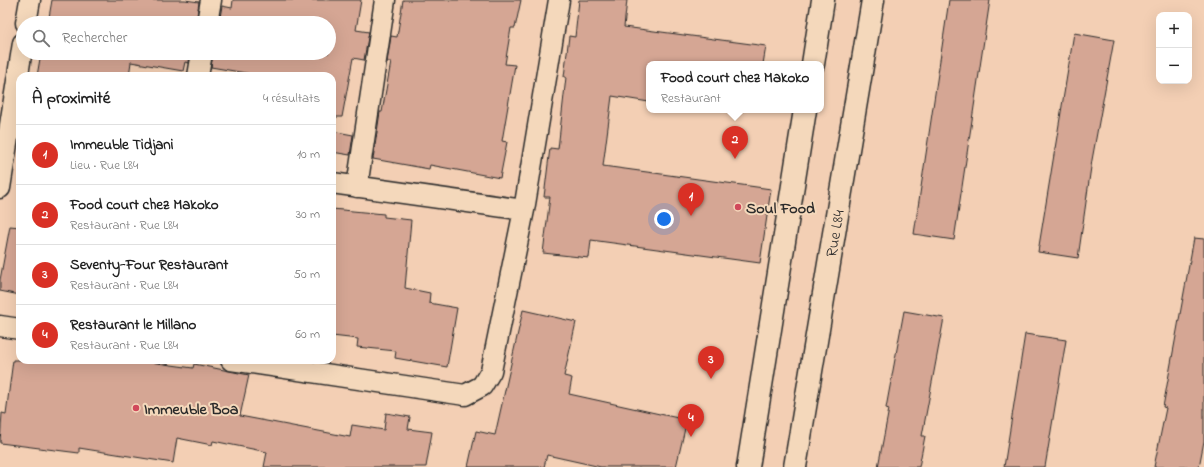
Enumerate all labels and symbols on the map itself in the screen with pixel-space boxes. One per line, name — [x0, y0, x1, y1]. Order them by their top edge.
pin: 2 — [722, 126, 748, 159]
pin: 1 — [678, 183, 704, 216]
place label: Soul Food — [746, 197, 815, 221]
marker: Soul Food — [733, 202, 743, 212]
street label: Rue L84 — [820, 208, 852, 259]
your location — [654, 209, 674, 229]
pin: 3 — [698, 346, 724, 379]
place label: Immeuble Boa — [144, 398, 239, 422]
marker: Immeuble Boa — [131, 403, 141, 413]
pin: 4 — [678, 404, 704, 437]

